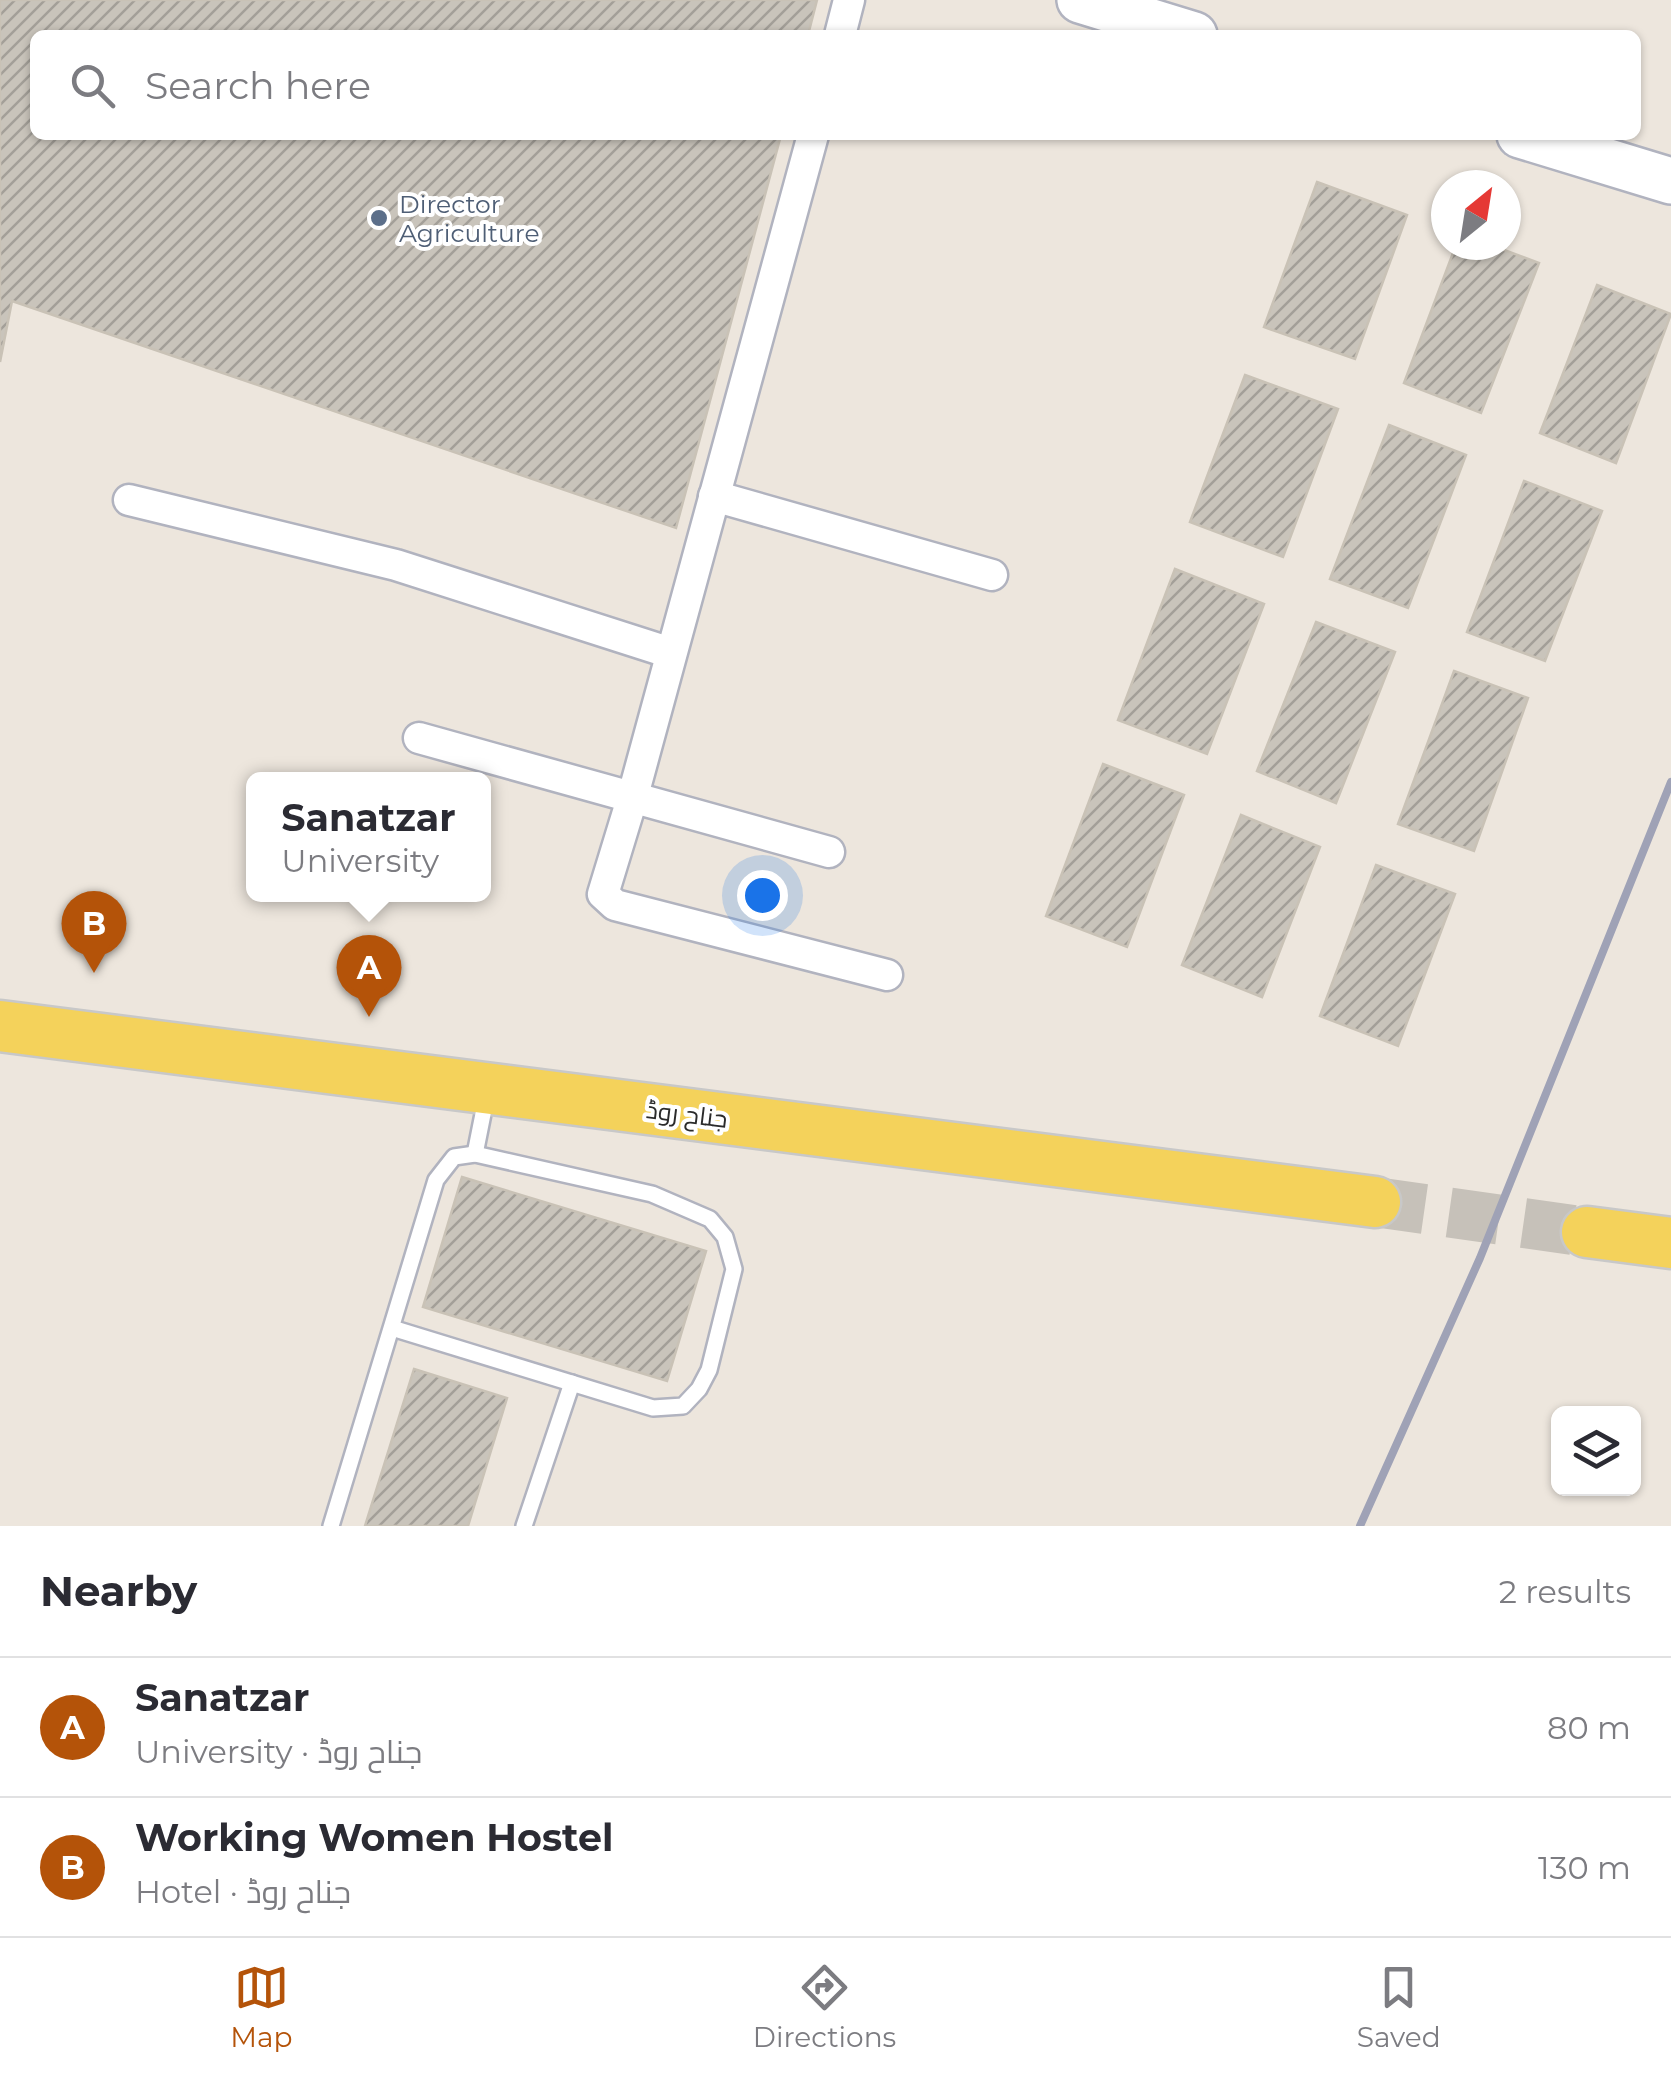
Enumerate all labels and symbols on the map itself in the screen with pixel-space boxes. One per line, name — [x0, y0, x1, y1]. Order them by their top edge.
north arrow — [1431, 170, 1521, 260]
place label: Director Agriculture — [399, 189, 540, 248]
marker: Director Agriculture — [368, 207, 390, 229]
your location — [737, 870, 788, 921]
pin: B — [62, 890, 126, 973]
pin: A — [336, 934, 402, 1017]
street label: جناح روڈ — [644, 1094, 729, 1136]

